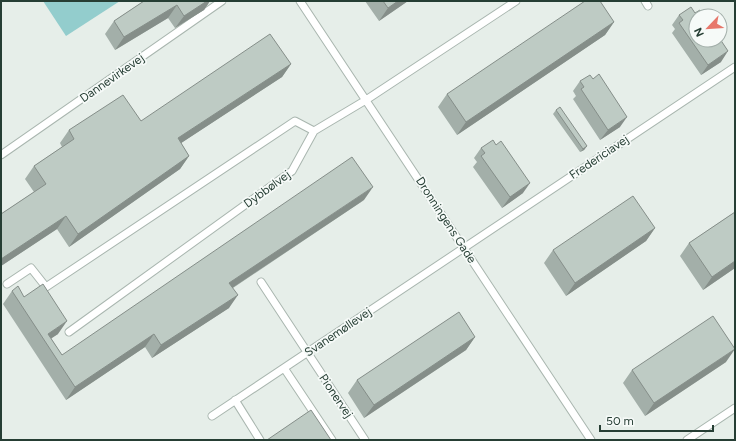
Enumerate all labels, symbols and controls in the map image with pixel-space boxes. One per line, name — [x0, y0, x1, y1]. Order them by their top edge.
north arrow — [688, 8, 728, 48]
text: N — [692, 25, 707, 39]
street label: Dannevirkevej — [77, 51, 147, 105]
street label: Fredericiavej — [567, 132, 631, 182]
street label: Dybbølvej — [241, 167, 293, 211]
street label: Dronningens Gade — [413, 174, 479, 266]
street label: Svanemøllevej — [302, 305, 374, 359]
street label: Pionervej — [316, 371, 356, 421]
scale bar — [600, 407, 713, 433]
text: 50 m — [606, 414, 634, 428]

